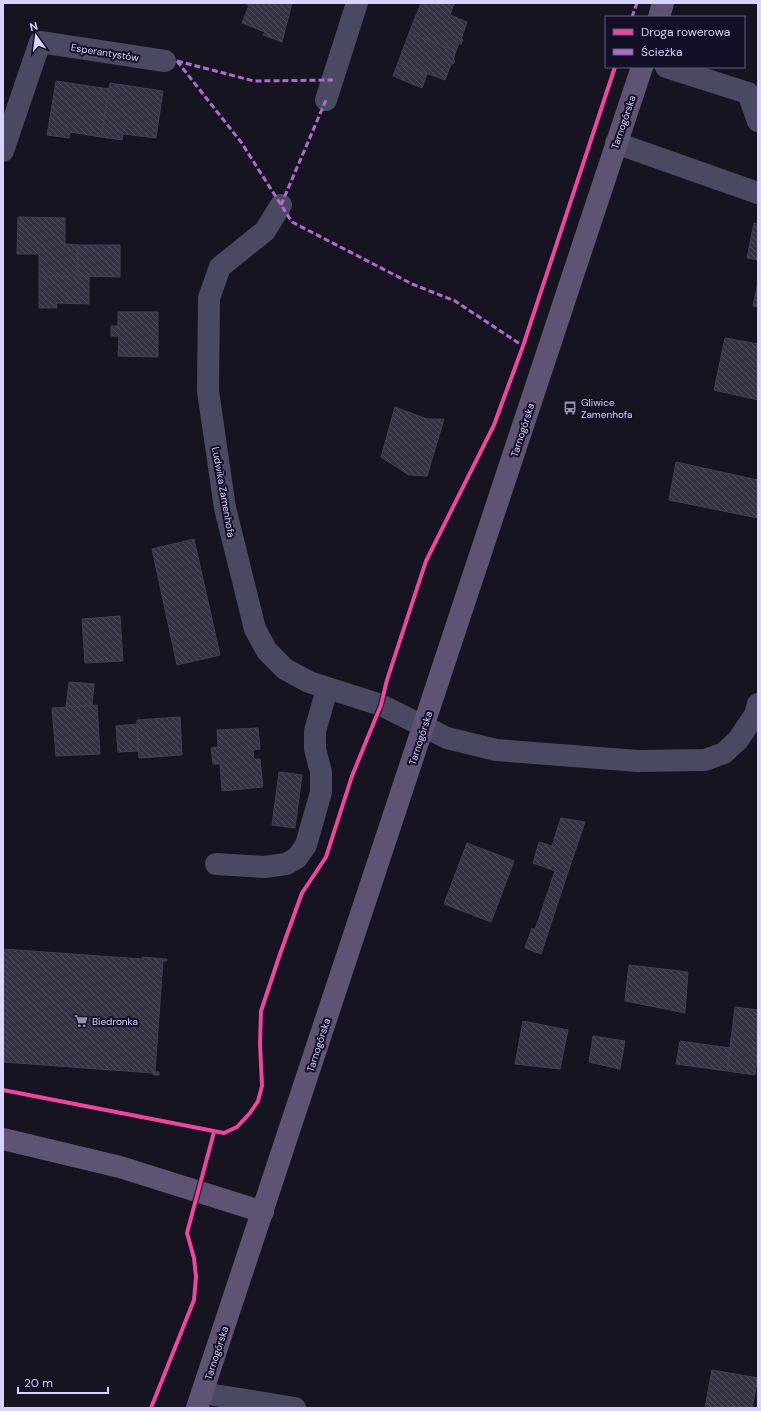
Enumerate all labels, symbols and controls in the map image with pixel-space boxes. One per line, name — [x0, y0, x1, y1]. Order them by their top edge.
north arrow — [16, 16, 56, 56]
legend — [605, 16, 745, 68]
text: N — [28, 19, 39, 34]
text: Droga rowerowa — [641, 24, 730, 40]
street label: Esperantystów — [70, 41, 140, 64]
text: Ścieżka — [641, 44, 683, 60]
street label: Tarnogórska — [608, 94, 639, 151]
place label: Gliwice Zamenhofa — [581, 396, 633, 421]
bus stop icon: Gliwice Zamenhofa — [562, 400, 578, 416]
street label: Tarnogórska — [508, 402, 537, 459]
street label: Ludwika Zamenhofa — [209, 446, 238, 538]
street label: Tarnogórska — [406, 710, 435, 767]
supermarket icon: Biedronka — [73, 1013, 89, 1029]
place label: Biedronka — [92, 1015, 138, 1028]
street label: Tarnogórska — [304, 1017, 333, 1074]
street label: Tarnogórska — [202, 1325, 231, 1382]
scale bar — [18, 1369, 108, 1395]
text: 20 m — [24, 1375, 53, 1391]

